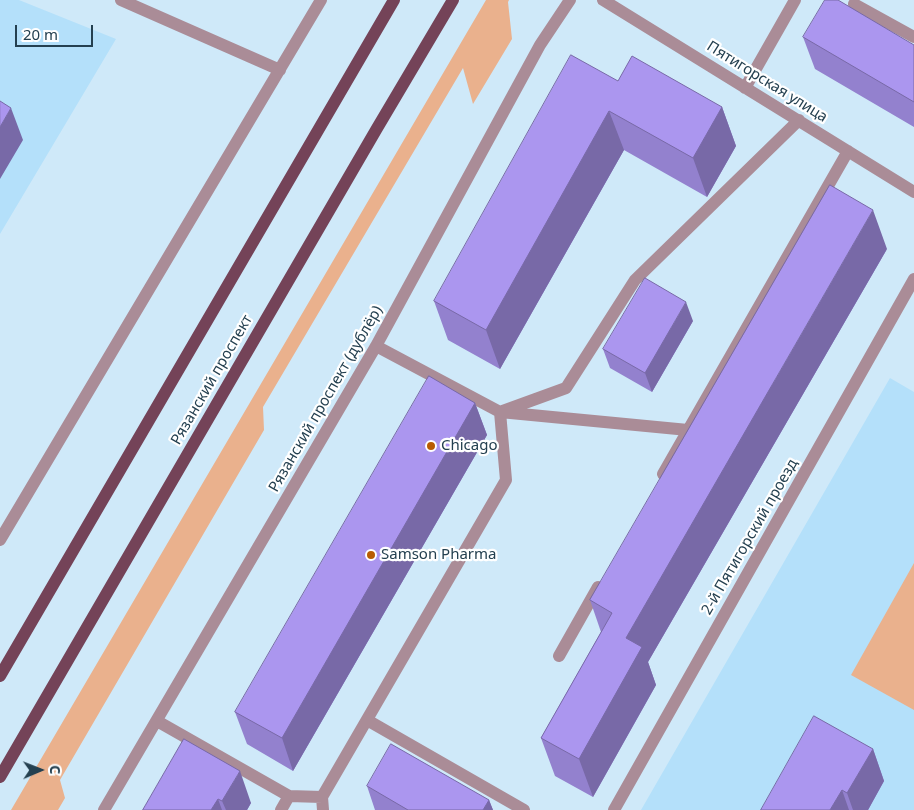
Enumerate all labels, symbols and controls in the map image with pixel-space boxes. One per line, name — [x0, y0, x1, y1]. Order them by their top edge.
scale bar — [18, 15, 95, 47]
text: 20 m — [23, 24, 58, 44]
street label: Пятигорская улица — [703, 38, 831, 126]
street label: Рязанский проспект (дублёр) — [265, 303, 387, 495]
street label: Рязанский проспект — [167, 312, 257, 448]
place label: Chicago — [441, 437, 498, 455]
marker: Chicago — [425, 440, 437, 452]
street label: 2-й Пятигорский проезд — [698, 456, 802, 618]
place label: Samson Pharma — [381, 546, 496, 564]
marker: Samson Pharma — [365, 549, 377, 561]
north arrow — [15, 745, 65, 795]
text: С — [46, 765, 65, 774]

